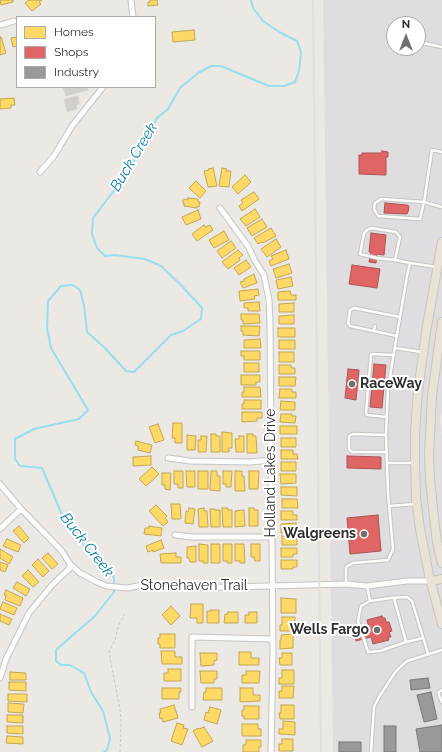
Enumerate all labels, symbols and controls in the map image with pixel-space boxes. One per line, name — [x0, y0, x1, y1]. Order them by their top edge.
legend — [16, 16, 156, 88]
north arrow — [386, 16, 426, 56]
text: N — [402, 18, 410, 31]
text: Homes — [54, 25, 94, 39]
text: Shops — [54, 45, 89, 59]
text: Industry — [54, 65, 99, 79]
water label: Buck Creek — [107, 120, 161, 194]
place label: RaceWay — [360, 376, 422, 392]
marker: RaceWay — [347, 379, 357, 389]
street label: Holland Lakes Drive — [263, 408, 279, 538]
water label: Buck Creek — [56, 509, 118, 581]
place label: Walgreens — [283, 526, 356, 542]
marker: Walgreens — [359, 529, 369, 539]
street label: Stonehaven Trail — [140, 578, 248, 594]
place label: Wells Fargo — [290, 622, 369, 638]
marker: Wells Fargo — [372, 625, 382, 635]

